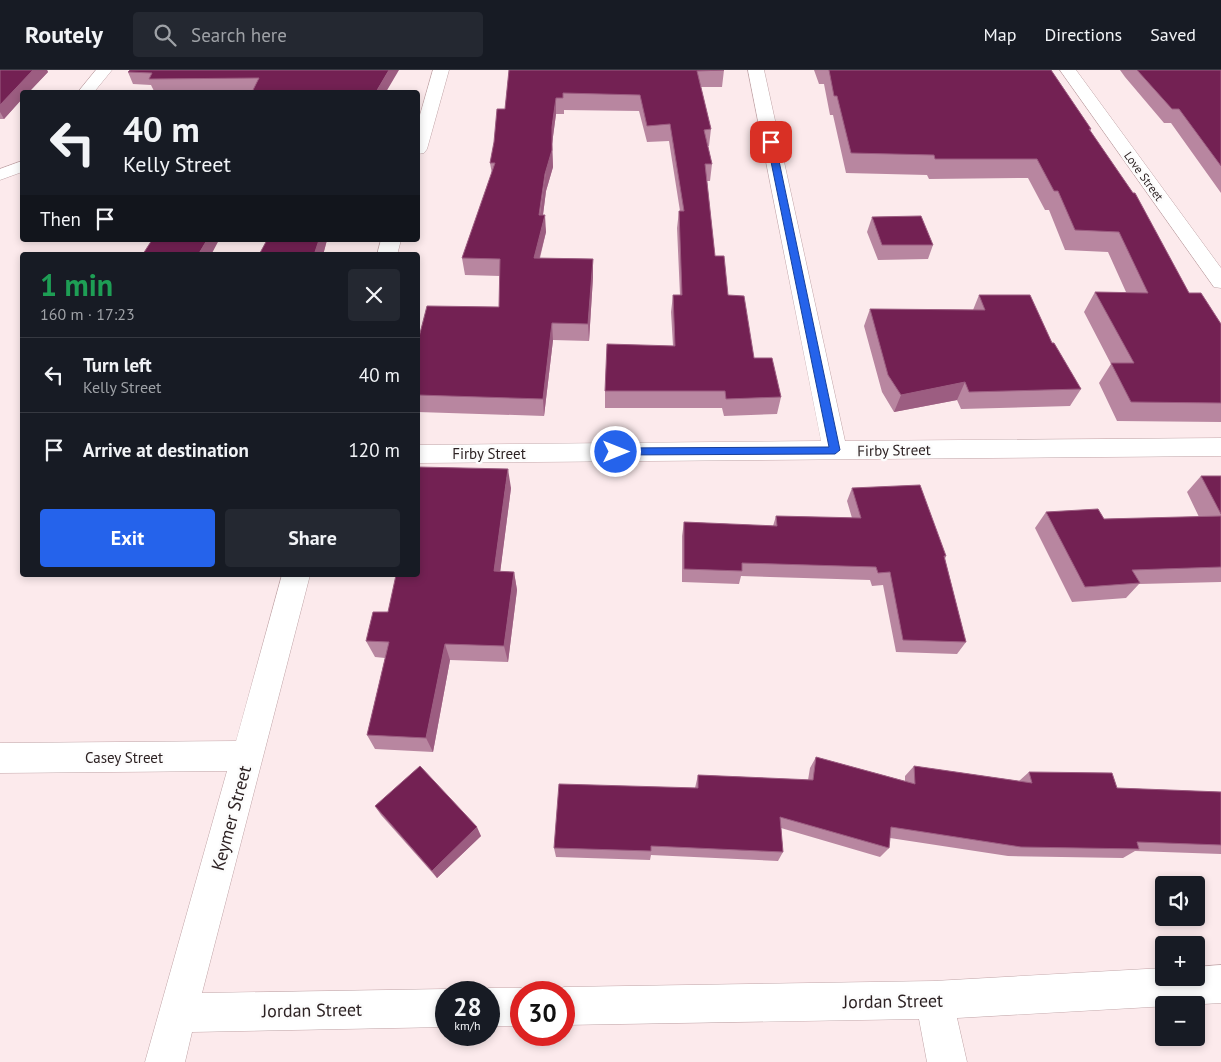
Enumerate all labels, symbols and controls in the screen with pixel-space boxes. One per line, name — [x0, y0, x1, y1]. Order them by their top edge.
search box — [133, 12, 483, 57]
text: Routely — [25, 19, 103, 50]
icon: search — [151, 21, 179, 49]
text: Search here — [191, 23, 287, 47]
text: Map — [984, 23, 1016, 46]
text: Directions — [1044, 23, 1122, 46]
text: Saved — [1150, 23, 1196, 46]
text: 40 m — [123, 106, 200, 152]
icon: left — [40, 110, 105, 175]
pin — [750, 121, 792, 163]
icon: arrive — [757, 128, 785, 156]
street label: Love Street — [1121, 148, 1167, 204]
text: Kelly Street — [123, 150, 231, 178]
icon: arrive — [91, 205, 119, 233]
text: Then — [40, 207, 81, 231]
text: 1 min — [40, 265, 113, 304]
button: close — [348, 269, 400, 321]
text: 160 m · 17:23 — [40, 304, 135, 324]
text: Turn left — [83, 353, 152, 377]
icon: left — [40, 361, 68, 389]
text: 40 m — [359, 363, 400, 387]
text: Kelly Street — [83, 377, 161, 397]
position arrow — [589, 425, 641, 477]
icon: arrive — [40, 436, 68, 464]
text: Arrive at destination — [83, 438, 249, 462]
text: 120 m — [348, 438, 400, 462]
street label: Firby Street — [857, 440, 931, 460]
street label: Firby Street — [452, 444, 526, 463]
button: Exit — [40, 509, 215, 567]
button: Share — [225, 509, 400, 567]
street label: Casey Street — [85, 748, 163, 767]
street label: Keymer Street — [206, 763, 256, 873]
map controls — [1155, 876, 1205, 1046]
button: sound — [1155, 876, 1205, 926]
button: + — [1155, 936, 1205, 986]
speed limit sign: 30 — [510, 981, 575, 1046]
street label: Jordan Street — [842, 989, 943, 1013]
text: 28 — [453, 991, 482, 1023]
button: − — [1155, 996, 1205, 1046]
street label: Jordan Street — [261, 998, 362, 1022]
text: km/h — [454, 1018, 481, 1033]

